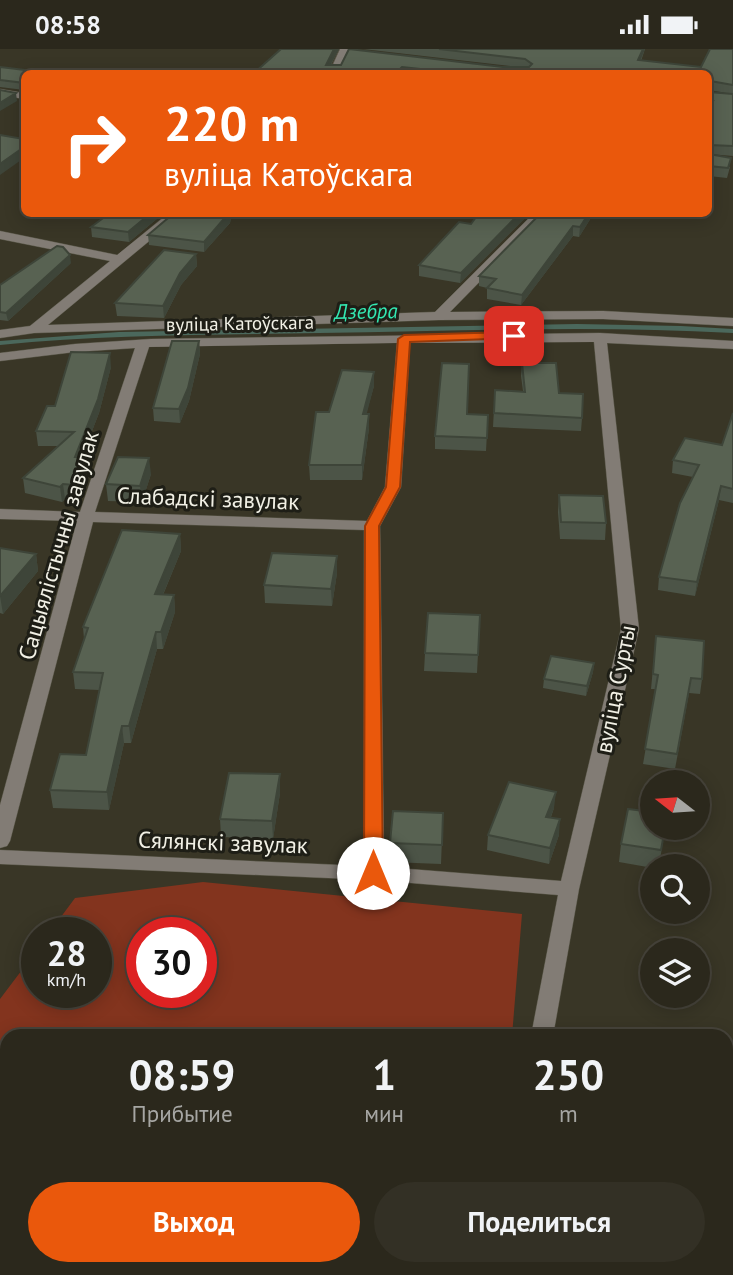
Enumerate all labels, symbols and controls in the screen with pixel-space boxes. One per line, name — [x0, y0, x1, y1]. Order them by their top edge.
text: 08:58 — [35, 8, 101, 41]
text: 220 m — [164, 91, 299, 155]
icon: right — [49, 98, 140, 189]
text: вуліца Катоўскага — [164, 153, 413, 195]
water label: Дзебра — [332, 297, 399, 325]
pin — [484, 306, 544, 366]
street label: вуліца Катоўскага — [166, 310, 314, 336]
icon: arrive — [495, 317, 533, 355]
street label: Сацыялістычны завулак — [11, 427, 105, 663]
street label: Слабадскі завулак — [116, 480, 300, 516]
street label: вуліца Сурты — [588, 622, 642, 756]
north arrow — [640, 770, 710, 840]
map controls — [640, 770, 710, 1008]
street label: Сялянскі завулак — [138, 825, 308, 859]
position arrow — [336, 836, 410, 910]
button: search — [640, 854, 710, 924]
speed limit sign: 30 — [126, 917, 217, 1008]
text: 28 — [47, 930, 86, 976]
button: layers — [640, 938, 710, 1008]
text: km/h — [47, 968, 86, 991]
text: 08:59 — [129, 1047, 235, 1102]
text: 1 — [372, 1047, 396, 1102]
text: 250 — [533, 1047, 604, 1102]
text: Прибытие — [132, 1099, 233, 1128]
text: мин — [364, 1099, 404, 1128]
text: m — [559, 1099, 578, 1128]
button: Выход — [28, 1182, 360, 1262]
button: Поделиться — [374, 1182, 705, 1262]

